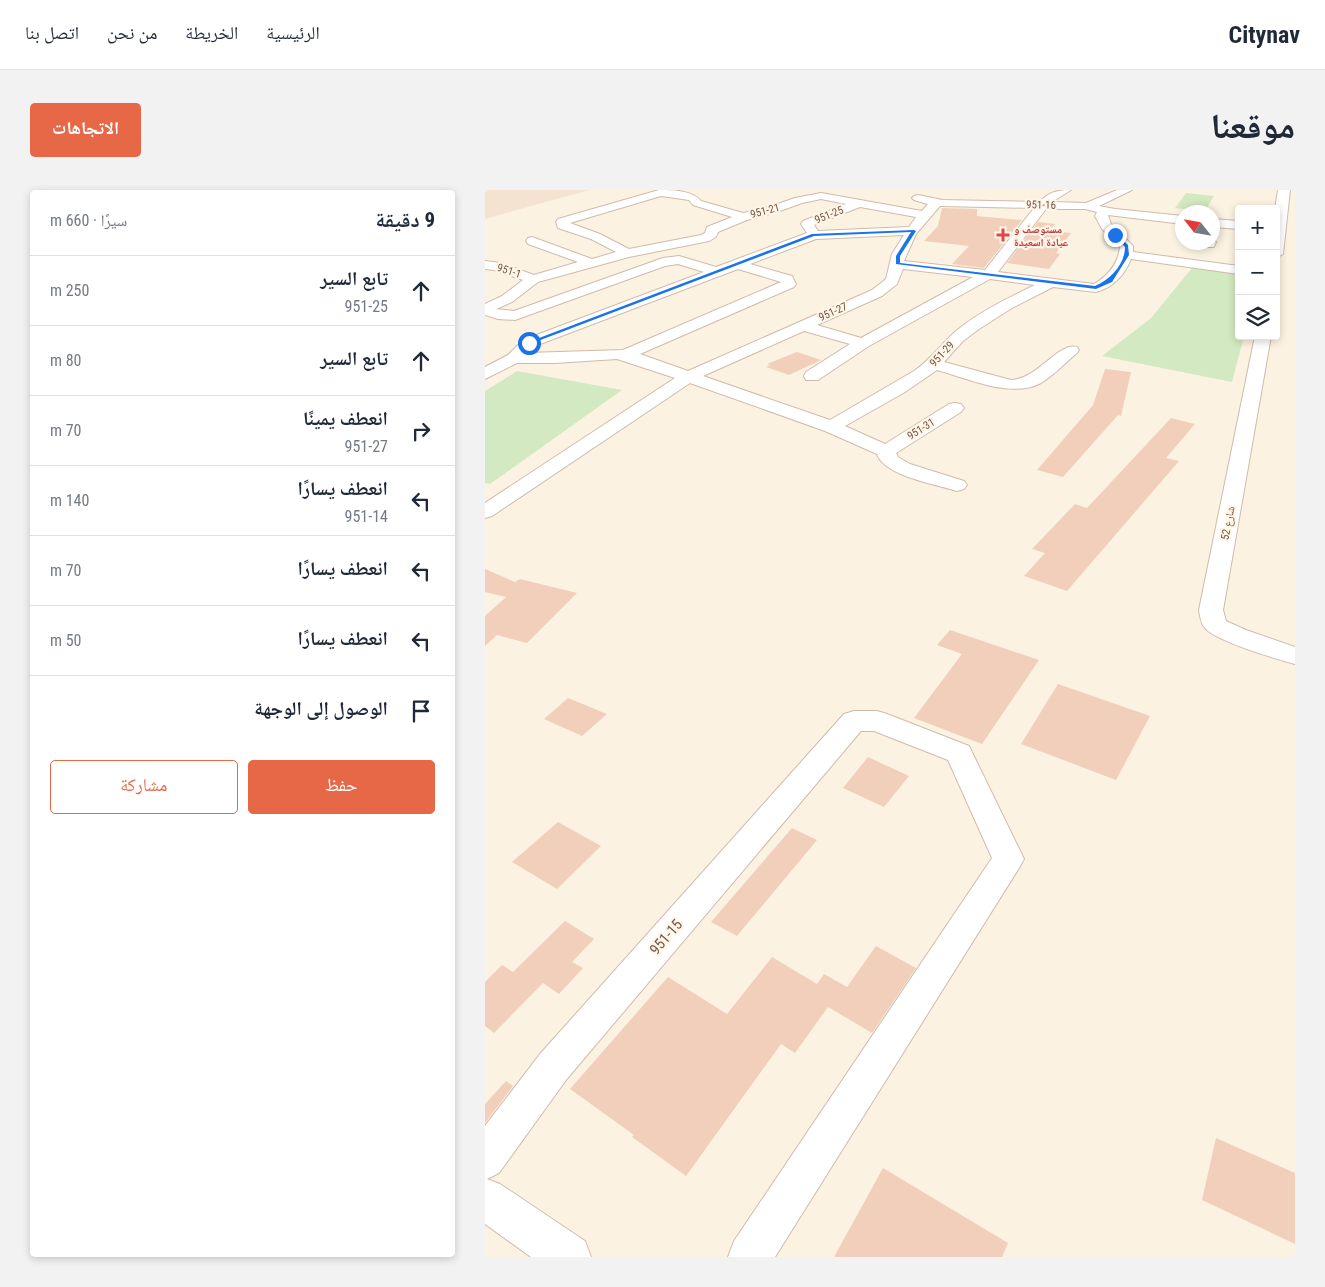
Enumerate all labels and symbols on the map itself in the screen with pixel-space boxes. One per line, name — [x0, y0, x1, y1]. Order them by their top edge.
street label: 951-16 — [1026, 198, 1056, 212]
street label: 951-21 — [749, 201, 781, 221]
street label: 951-25 — [813, 203, 845, 227]
north arrow — [1175, 205, 1220, 250]
place label: مستوصف و عيادة اسعيدة — [1014, 223, 1069, 249]
route end — [1104, 224, 1127, 247]
marker: مستوصف و عيادة اسعيدة — [996, 228, 1010, 242]
street label: 951-1 — [495, 261, 523, 281]
street label: 951-27 — [817, 300, 849, 324]
route start — [518, 332, 541, 355]
street label: 951-29 — [927, 339, 957, 369]
street label: 951-31 — [905, 416, 937, 442]
street label: شارع 52 — [1218, 505, 1238, 541]
street label: 951-15 — [646, 916, 686, 958]

